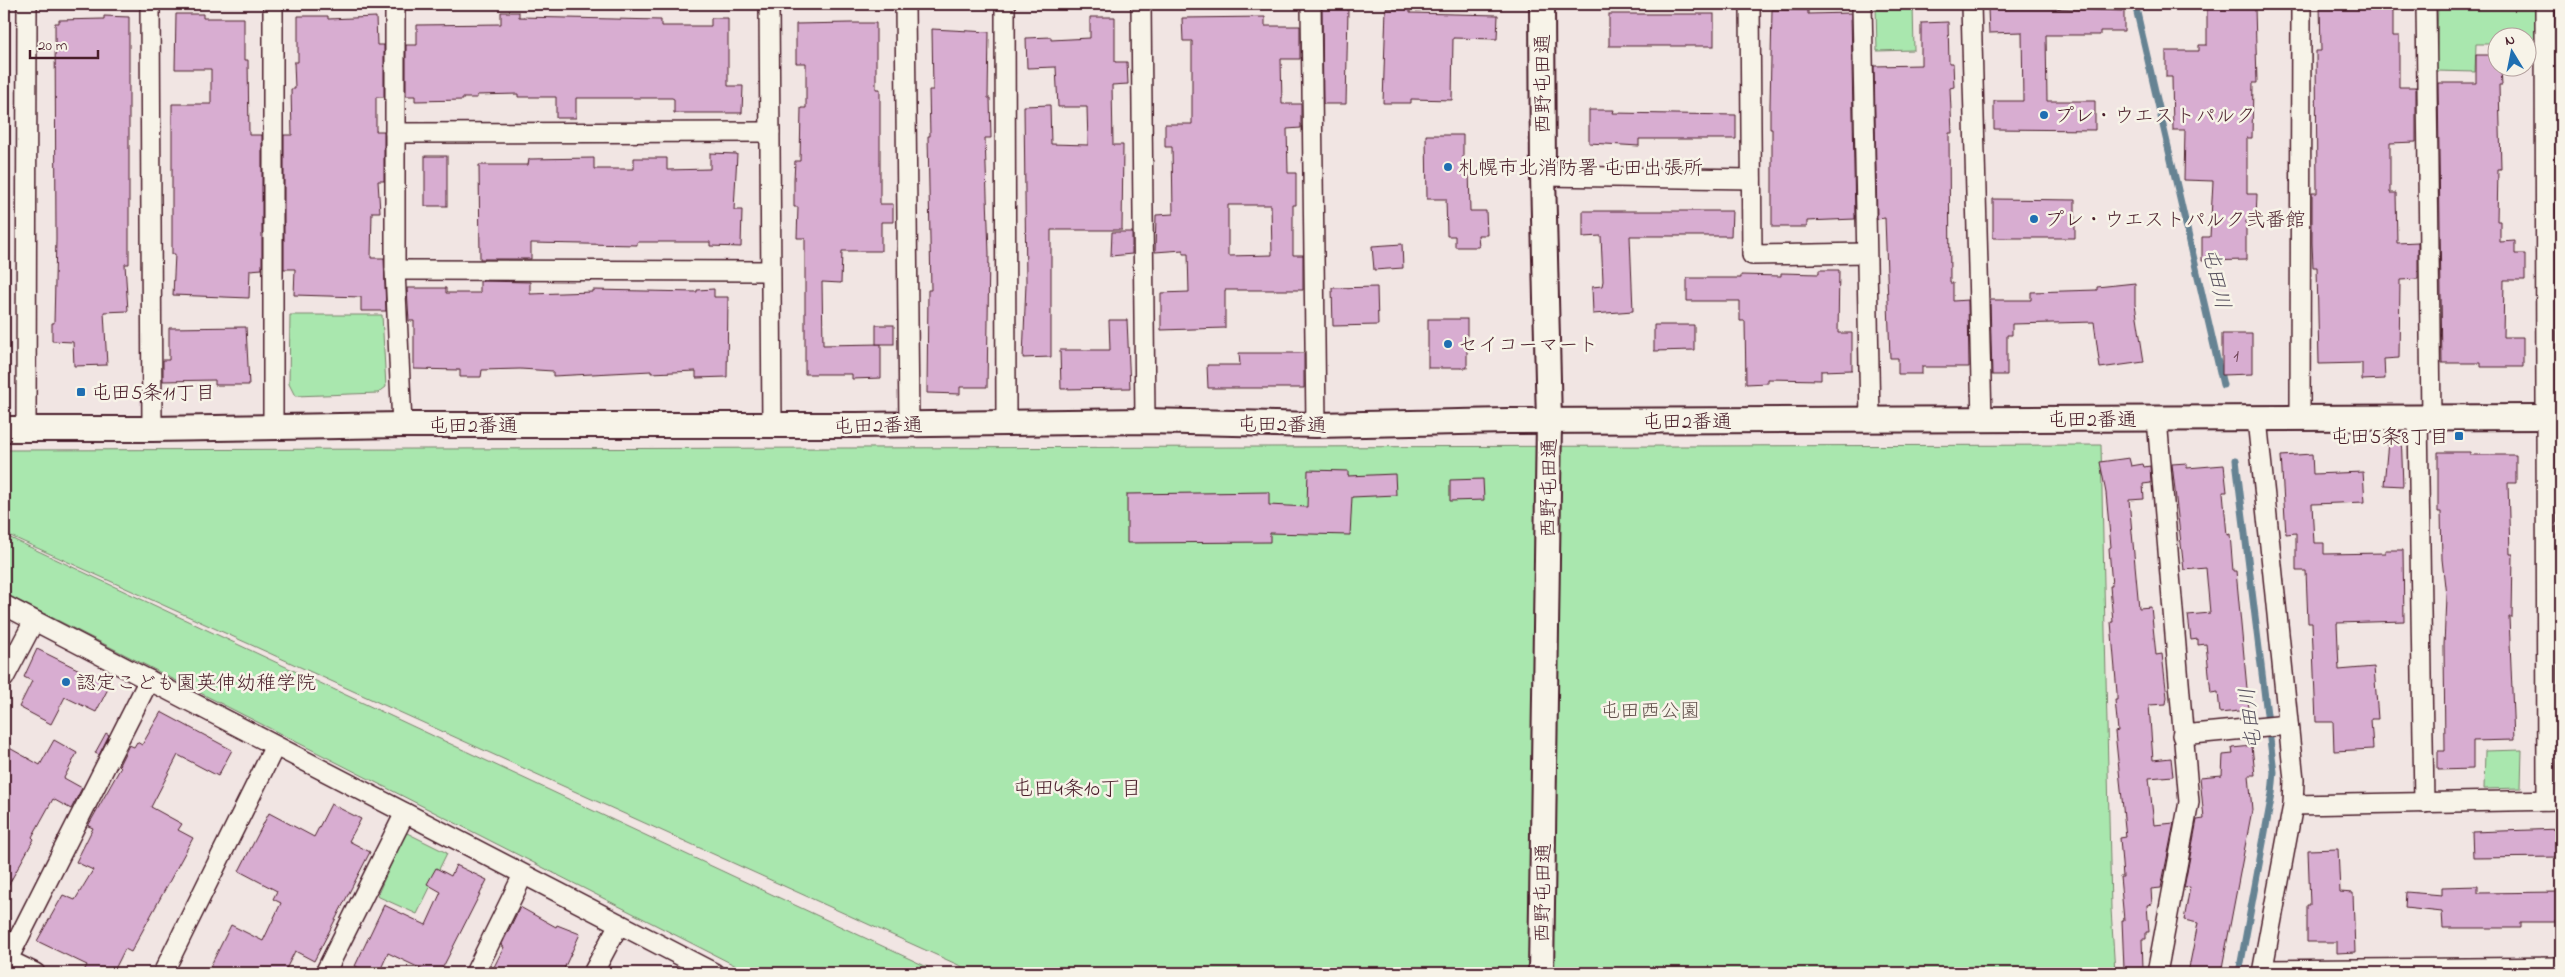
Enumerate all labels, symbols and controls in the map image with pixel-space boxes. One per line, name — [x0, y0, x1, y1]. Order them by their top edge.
scale bar — [30, 28, 98, 60]
north arrow — [2488, 28, 2538, 78]
text: N — [2504, 30, 2516, 52]
street label: 西野屯田通 — [1530, 34, 1559, 134]
text: 20 m — [38, 35, 68, 57]
place label: プレ・ウエストパルク — [2054, 103, 2256, 132]
marker: プレ・ウエストパルク — [2038, 109, 2050, 121]
place label: 札幌市北消防署 屯田出張所 — [1458, 155, 1703, 184]
marker: 札幌市北消防署 屯田出張所 — [1442, 161, 1454, 173]
place label: プレ・ウエストパルク弐番館 — [2044, 207, 2306, 236]
marker: プレ・ウエストパルク弐番館 — [2028, 213, 2040, 225]
water label: 屯田川 — [2193, 244, 2237, 313]
place label: セイコーマート — [1458, 332, 1598, 361]
marker: セイコーマート — [1442, 338, 1454, 350]
house number: 1 — [2233, 344, 2239, 370]
place label: 屯田5条11丁目 — [91, 380, 215, 409]
marker: 屯田5条11丁目 — [75, 386, 87, 398]
street label: 屯田2番通 — [2047, 407, 2137, 436]
street label: 屯田2番通 — [1642, 409, 1732, 438]
street label: 屯田2番通 — [1237, 411, 1327, 442]
street label: 屯田2番通 — [833, 412, 923, 443]
street label: 屯田2番通 — [428, 413, 518, 442]
place label: 屯田5条8丁目 — [2330, 424, 2449, 453]
marker: 屯田5条8丁目 — [2453, 430, 2465, 442]
street label: 西野屯田通 — [1535, 438, 1566, 538]
place label: 認定こども園英伸幼稚学院 — [76, 670, 316, 699]
marker: 認定こども園英伸幼稚学院 — [60, 676, 72, 688]
water label: 屯田川 — [2233, 686, 2271, 752]
park label: 屯田西公園 — [1600, 698, 1700, 727]
district label: 屯田4条10丁目 — [1012, 775, 1142, 805]
street label: 西野屯田通 — [1529, 843, 1560, 943]

